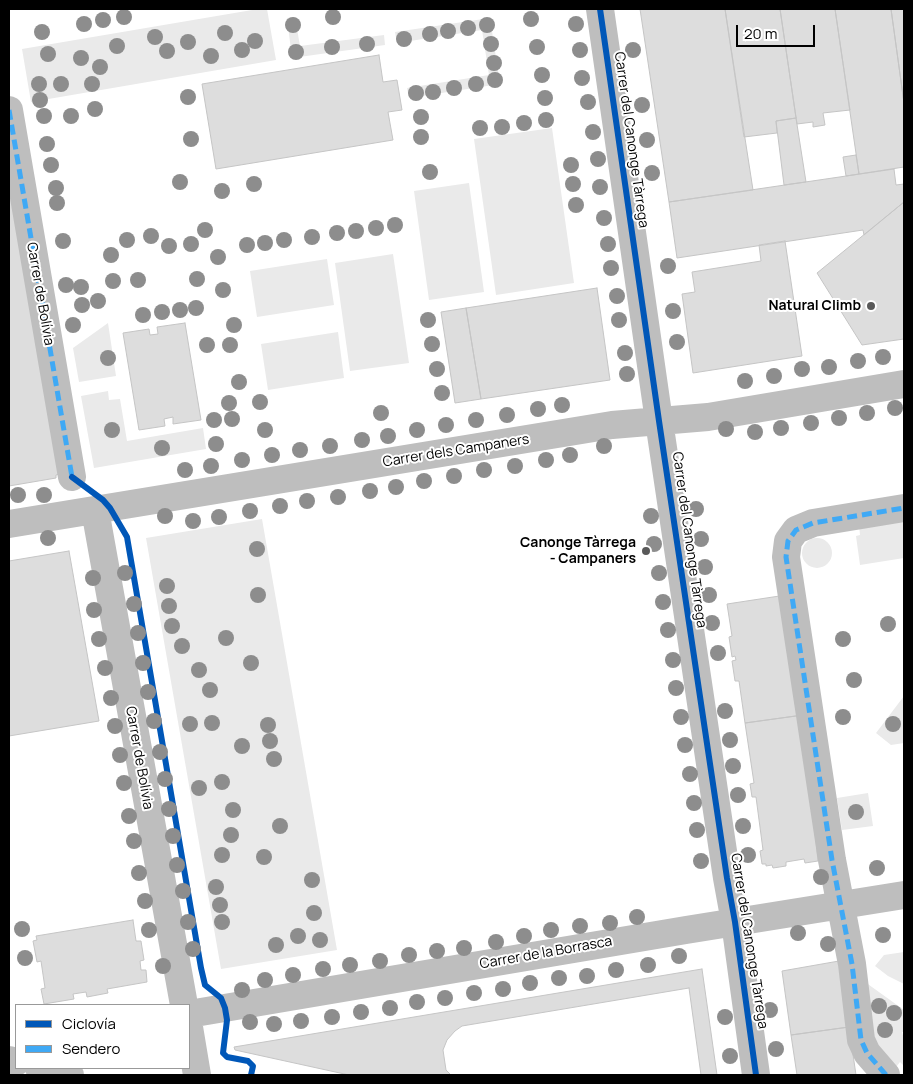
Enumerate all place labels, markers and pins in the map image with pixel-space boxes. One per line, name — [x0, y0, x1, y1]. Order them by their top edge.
place label: Natural Climb — [768, 298, 861, 314]
marker: Natural Climb — [865, 300, 877, 312]
place label: Canonge Tàrrega - Campaners — [520, 535, 636, 568]
marker: Canonge Tàrrega - Campaners — [640, 545, 652, 557]

